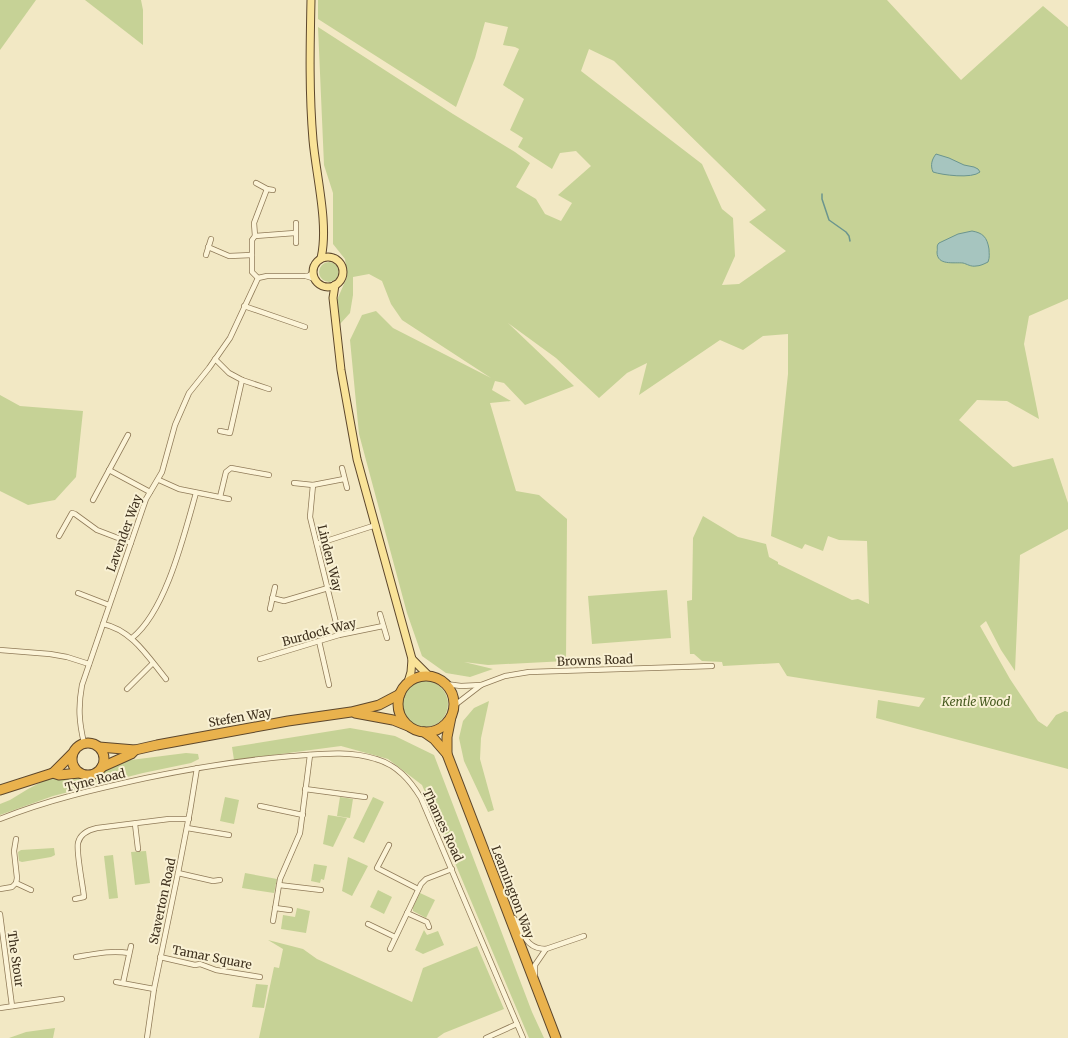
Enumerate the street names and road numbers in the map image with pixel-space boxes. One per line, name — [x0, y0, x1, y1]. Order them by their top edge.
street label: Lavender Way — [103, 492, 145, 574]
street label: Linden Way — [314, 523, 346, 593]
street label: Burdock Way — [280, 615, 358, 649]
street label: Browns Road — [557, 651, 633, 669]
street label: Stefen Way — [207, 704, 273, 730]
street label: Tyne Road — [63, 765, 127, 795]
street label: Thames Road — [420, 786, 466, 864]
street label: Leamington Way — [488, 844, 538, 941]
street label: Staverton Road — [146, 856, 178, 946]
street label: The Stour — [5, 930, 27, 989]
street label: Tamar Square — [171, 942, 253, 972]

